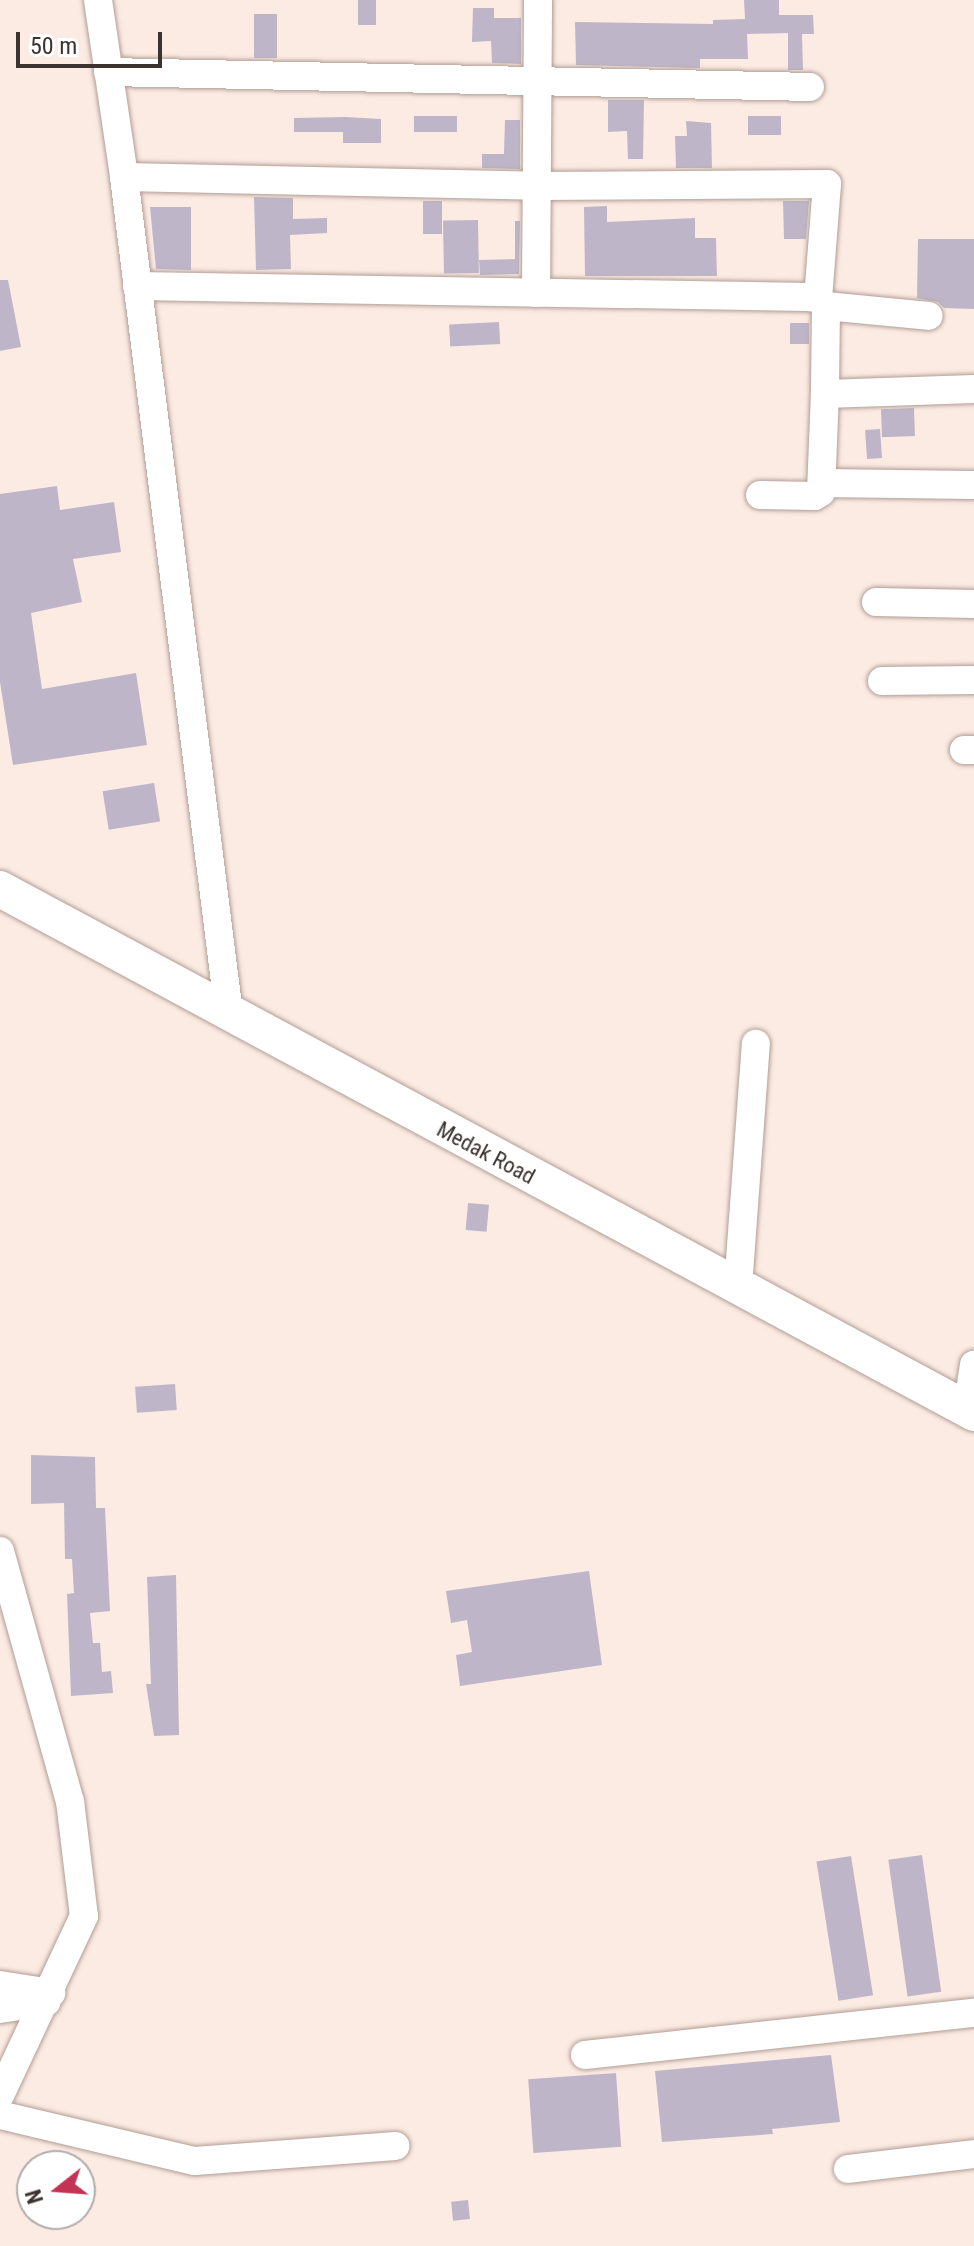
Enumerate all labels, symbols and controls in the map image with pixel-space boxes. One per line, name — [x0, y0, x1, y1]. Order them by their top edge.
scale bar — [20, 16, 166, 66]
text: 50 m — [30, 32, 77, 60]
street label: Medak Road — [432, 1116, 540, 1190]
north arrow — [16, 2150, 96, 2230]
text: N — [21, 2186, 48, 2207]

